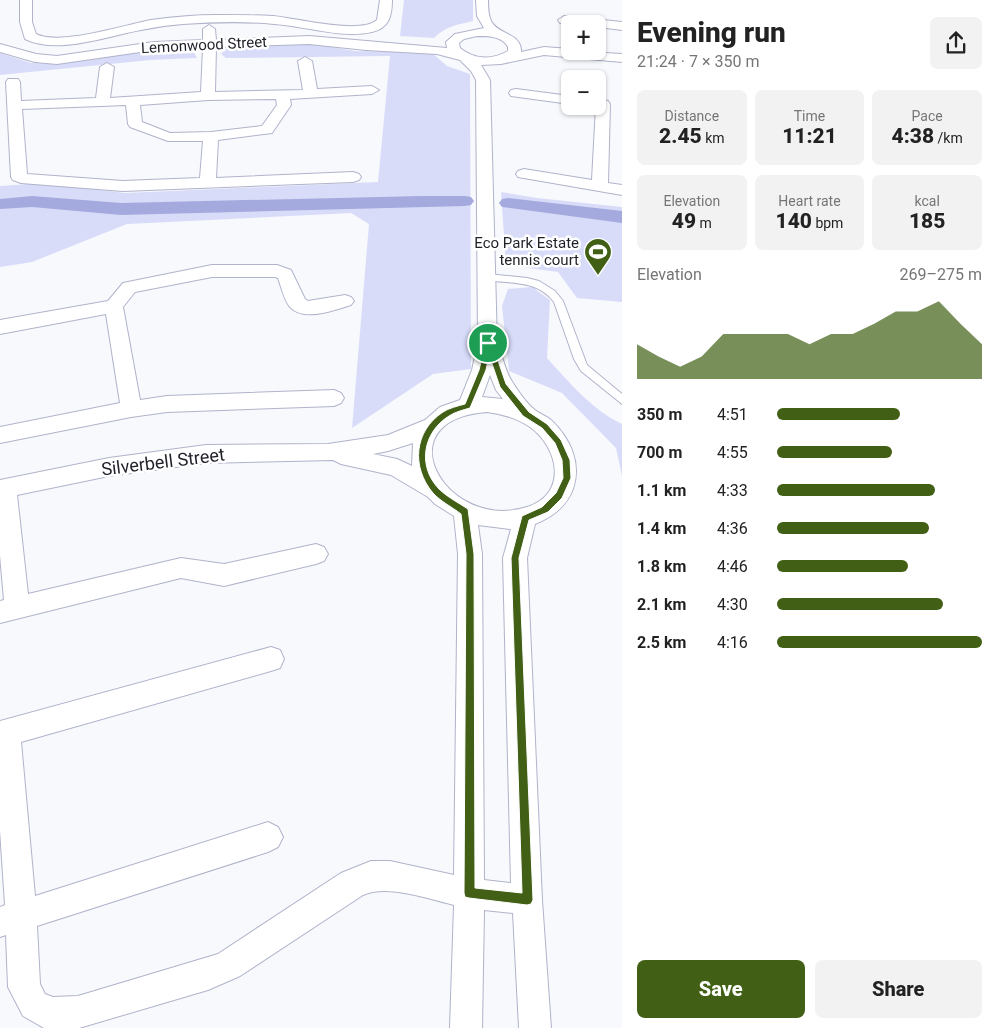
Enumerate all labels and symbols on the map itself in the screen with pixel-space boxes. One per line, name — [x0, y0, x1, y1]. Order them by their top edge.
street label: Lemonwood Street — [141, 33, 268, 57]
place label: Eco Park Estate tennis court — [474, 234, 579, 269]
sports icon: Eco Park Estate tennis court — [583, 237, 613, 276]
pin — [467, 322, 509, 364]
street label: Silverbell Street — [100, 444, 226, 479]

